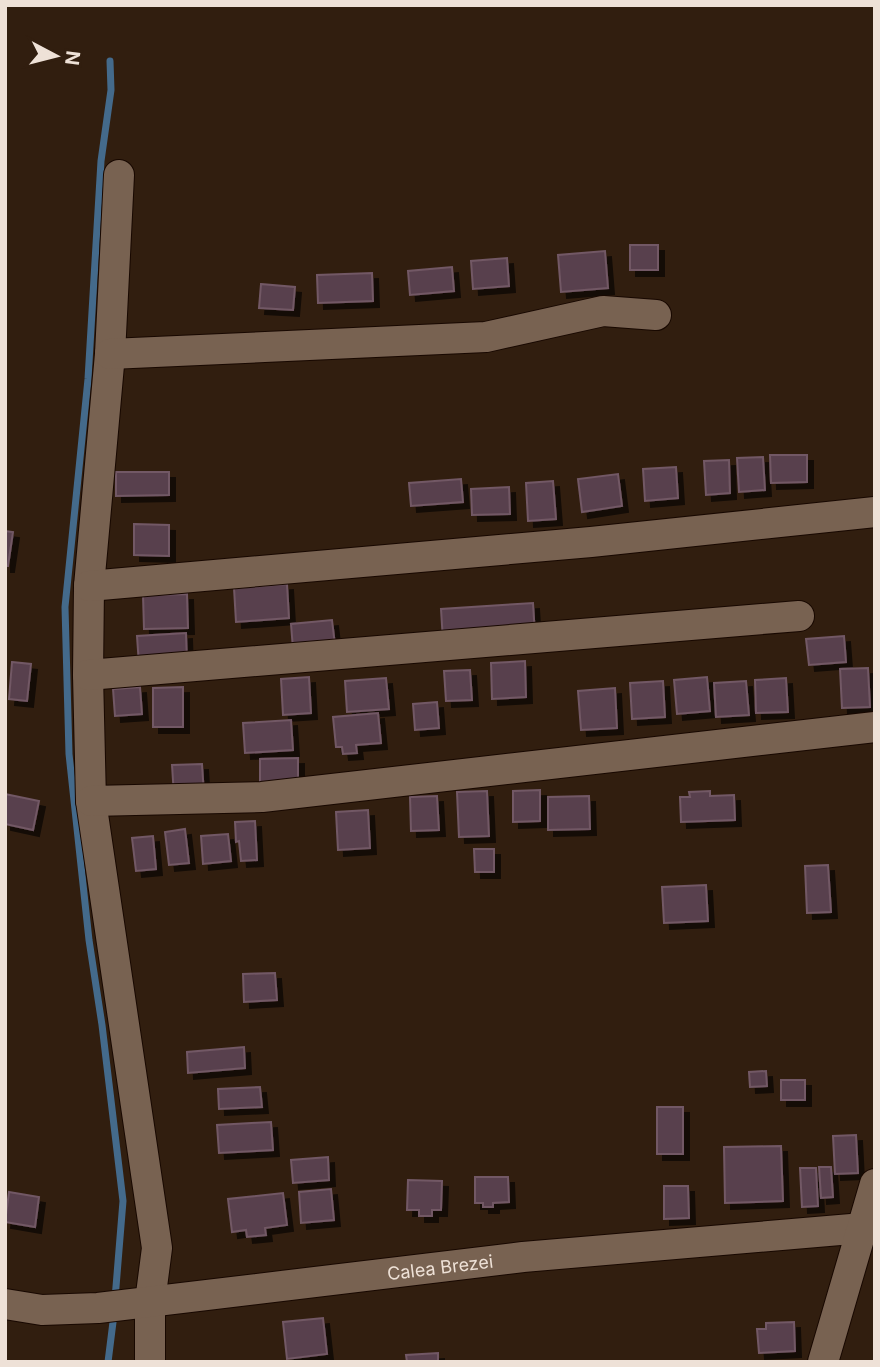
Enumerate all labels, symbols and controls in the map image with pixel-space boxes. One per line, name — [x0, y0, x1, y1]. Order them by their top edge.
north arrow — [21, 21, 91, 91]
text: N — [60, 49, 85, 67]
street label: Calea Brezei — [386, 1250, 494, 1284]

